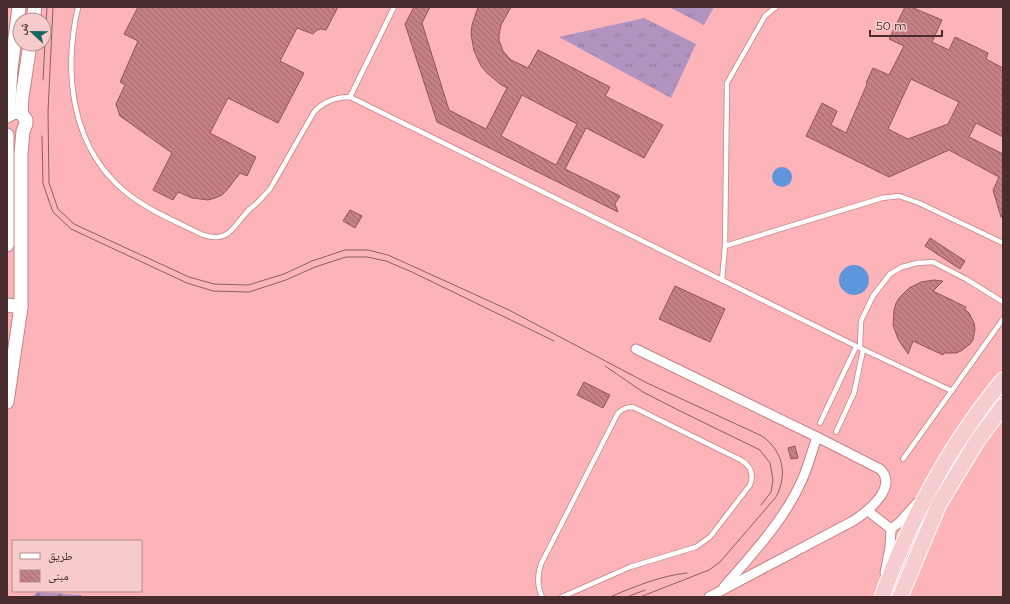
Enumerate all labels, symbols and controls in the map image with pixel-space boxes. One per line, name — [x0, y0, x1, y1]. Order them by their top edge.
north arrow — [12, 12, 52, 52]
scale bar — [870, 12, 942, 38]
text: 50 m — [876, 18, 907, 33]
text: ش — [14, 20, 32, 37]
legend — [12, 540, 142, 592]
text: طريق — [48, 548, 73, 563]
text: مبنى — [48, 568, 69, 583]

